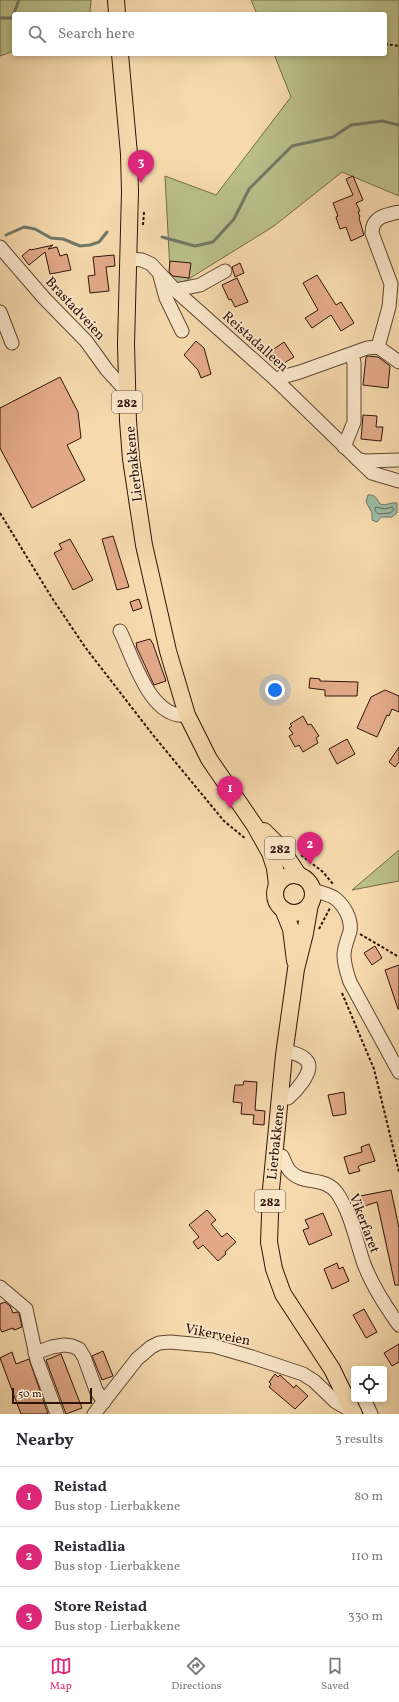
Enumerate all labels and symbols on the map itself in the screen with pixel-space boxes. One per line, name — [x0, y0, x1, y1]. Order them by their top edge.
pin: 3 — [128, 150, 154, 183]
street label: Brastadveien — [41, 273, 109, 345]
street label: Reistadalleen — [218, 307, 292, 377]
road number: 282 — [112, 391, 142, 413]
street label: Lierbakkene — [121, 425, 148, 503]
your location — [265, 680, 285, 700]
pin: 1 — [217, 776, 243, 809]
pin: 2 — [297, 832, 323, 865]
road number: 282 — [265, 837, 295, 859]
street label: Lierbakkene — [263, 1103, 290, 1181]
road number: 282 — [255, 1190, 285, 1212]
street label: Vikerfaret — [344, 1191, 384, 1256]
street label: Vikerveien — [183, 1320, 252, 1351]
scale bar — [12, 1386, 92, 1405]

